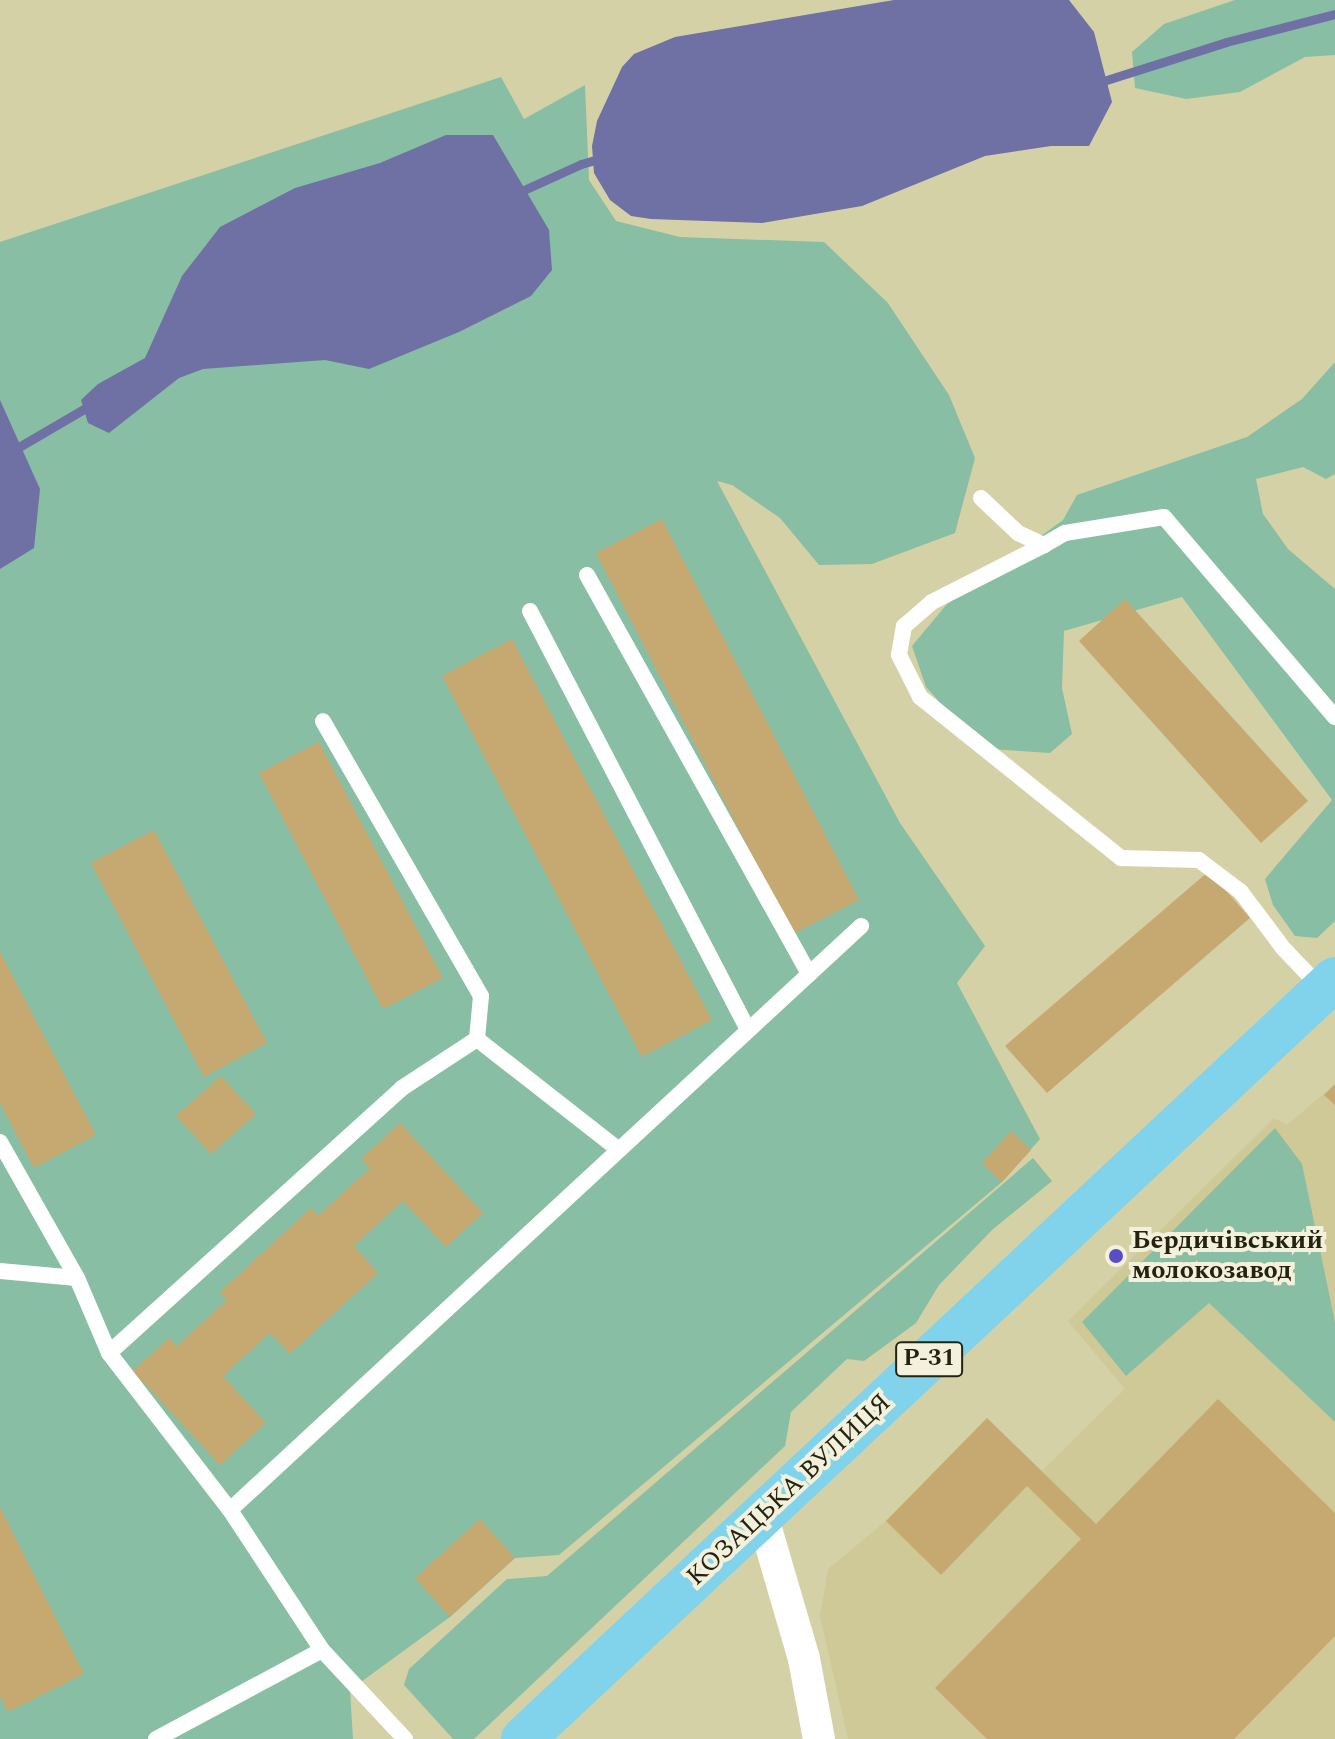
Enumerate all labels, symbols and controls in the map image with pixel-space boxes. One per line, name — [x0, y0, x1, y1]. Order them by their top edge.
place label: Бердичівський молокозавод — [1132, 1225, 1323, 1286]
marker: Бердичівський молокозавод — [1107, 1247, 1125, 1265]
road number: Р-31 — [895, 1339, 963, 1379]
street label: КОЗАЦЬКА ВУЛИЦЯ — [680, 1387, 898, 1593]

